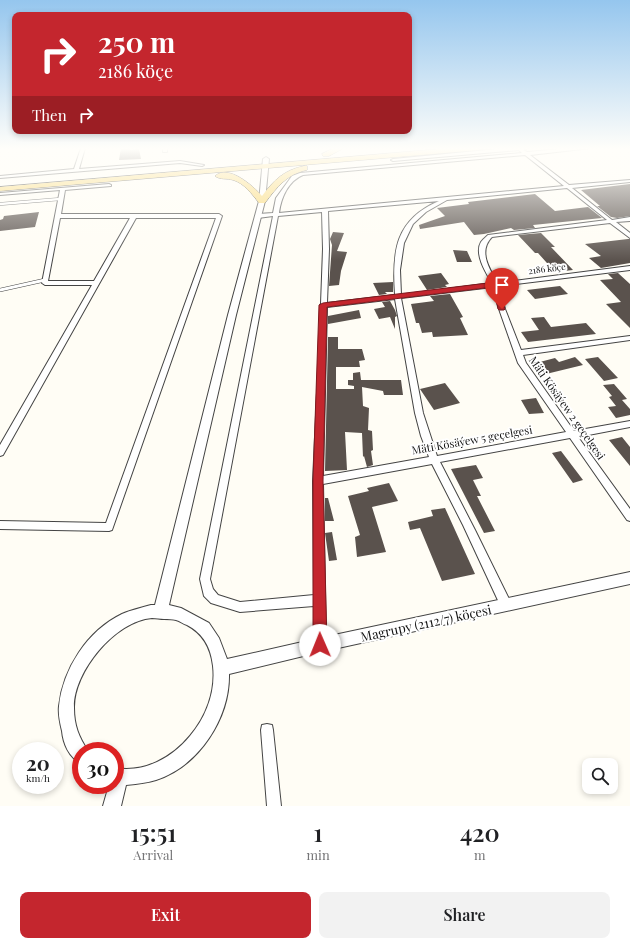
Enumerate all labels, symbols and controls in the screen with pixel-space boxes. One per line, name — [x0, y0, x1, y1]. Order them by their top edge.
text: 250 m — [98, 23, 175, 60]
icon: right — [32, 28, 84, 80]
text: 2186 köçe — [98, 59, 173, 83]
icon: right — [75, 104, 97, 126]
text: Then — [32, 105, 67, 125]
street label: 2186 köçe — [528, 260, 567, 276]
pin — [485, 268, 519, 309]
icon: arrive — [491, 274, 513, 296]
street label: Mäti Kösäýew 2 geçelgesi — [526, 353, 609, 462]
street label: Mäti Kösäýew 5 geçelgesi — [410, 422, 533, 458]
street label: Magrupy (2112/7) köçesi — [359, 600, 493, 645]
position arrow — [299, 624, 341, 666]
speed limit sign: 30 — [72, 742, 124, 794]
text: 20 — [26, 749, 50, 776]
map controls — [582, 758, 618, 794]
button: search — [582, 758, 618, 794]
text: km/h — [26, 771, 50, 785]
text: 15:51 — [130, 816, 176, 848]
text: 1 — [314, 816, 323, 848]
text: 420 — [460, 816, 500, 848]
text: Arrival — [133, 846, 173, 863]
text: min — [307, 846, 330, 863]
text: m — [474, 846, 486, 863]
button: Exit — [20, 892, 311, 938]
button: Share — [319, 892, 610, 938]

